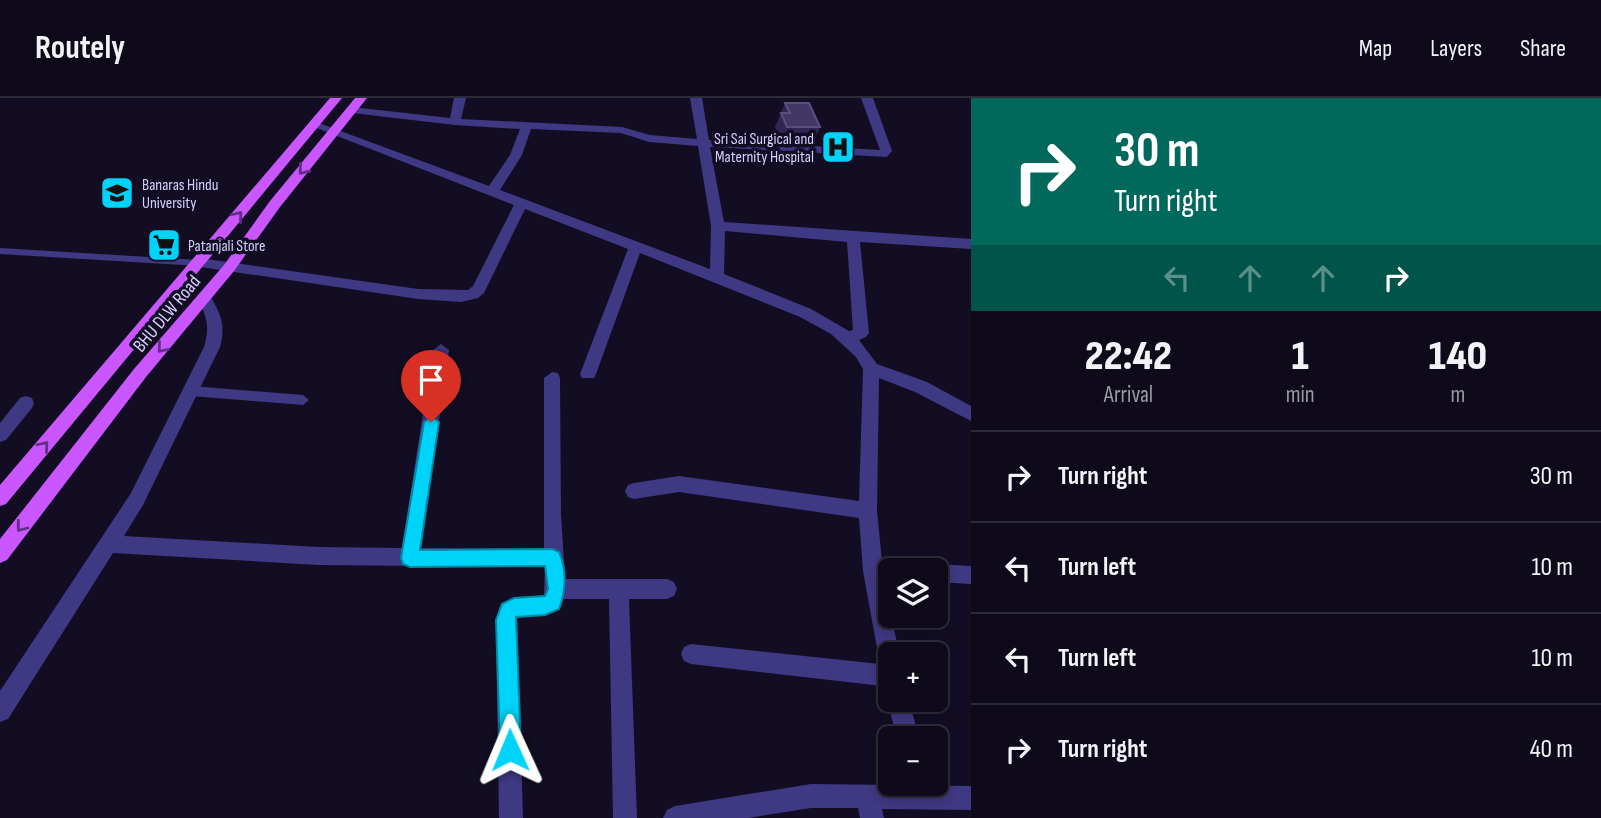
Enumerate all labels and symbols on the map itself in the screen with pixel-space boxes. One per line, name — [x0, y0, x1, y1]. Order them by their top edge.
hospital icon: Sri Sai Surgical and Maternity Hospital — [819, 128, 857, 166]
place label: Sri Sai Surgical and Maternity Hospital — [714, 130, 814, 167]
one-way arrow — [299, 162, 311, 175]
school or university icon: Banaras Hindu University — [98, 174, 136, 212]
place label: Banaras Hindu University — [142, 176, 218, 213]
one-way arrow — [230, 212, 242, 225]
supermarket icon: Patanjali Store — [145, 226, 183, 264]
place label: Patanjali Store — [188, 237, 265, 256]
street label: BHU DLW Road — [128, 271, 206, 357]
one-way arrow — [157, 340, 170, 353]
pin — [401, 350, 461, 422]
one-way arrow — [36, 441, 48, 454]
one-way arrow — [17, 520, 30, 532]
position arrow — [473, 713, 547, 787]

